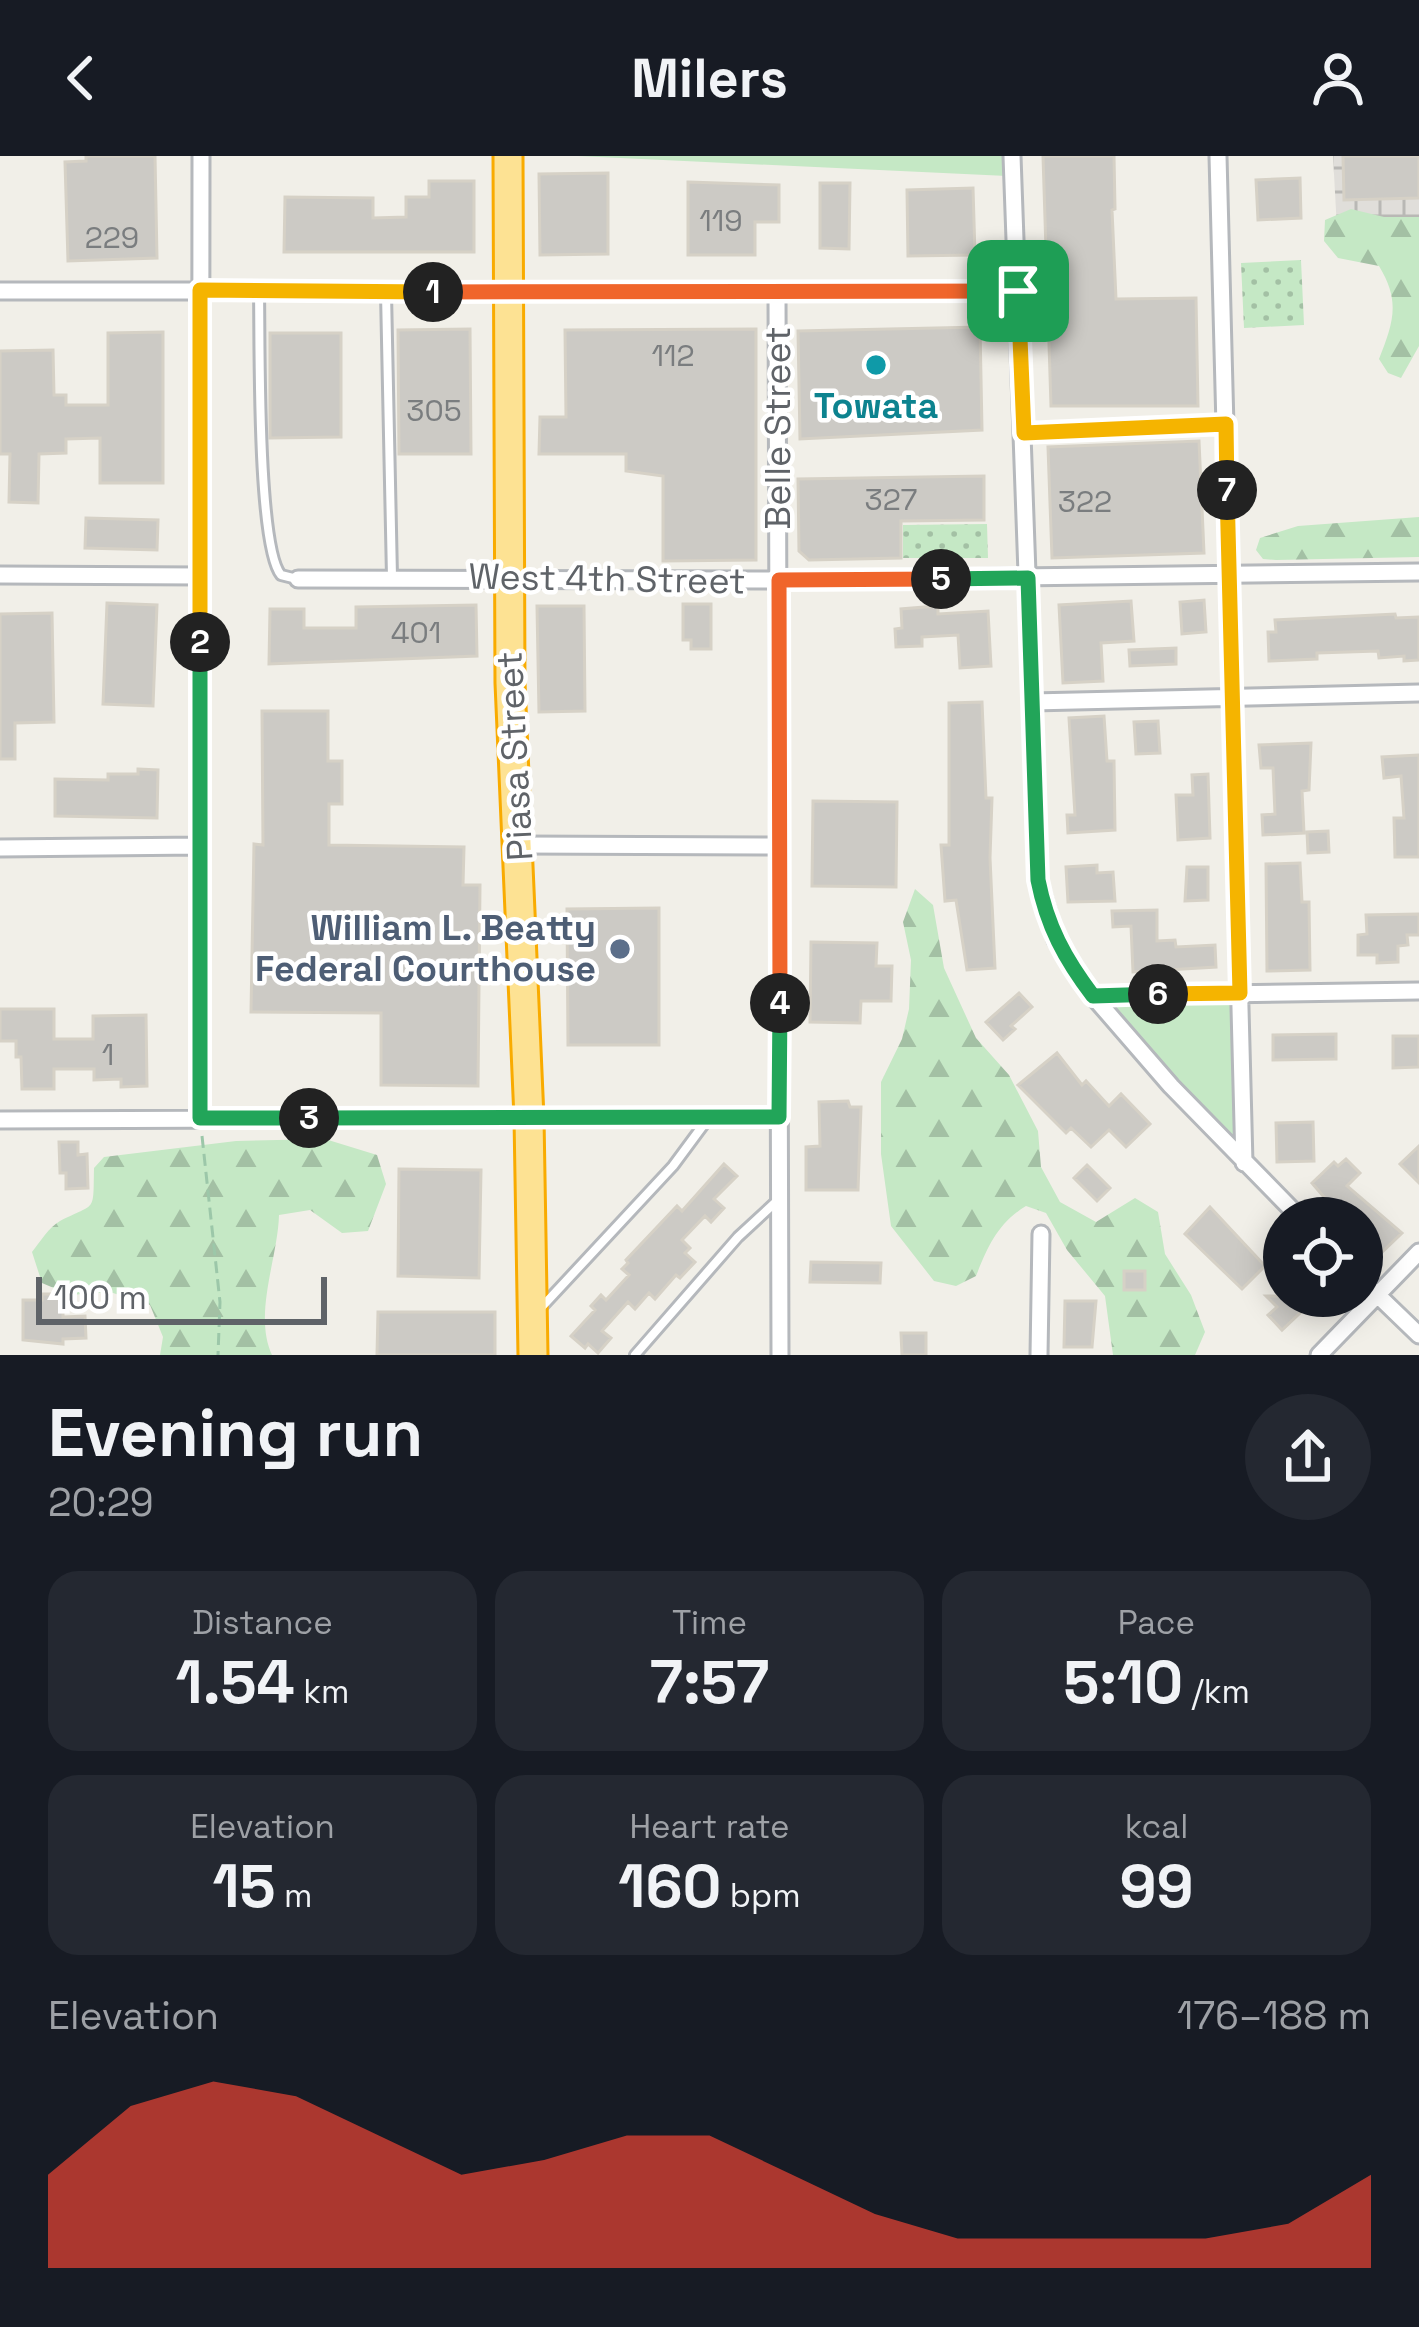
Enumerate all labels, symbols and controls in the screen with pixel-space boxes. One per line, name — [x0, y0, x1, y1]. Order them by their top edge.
text: Milers — [631, 44, 788, 113]
icon: back — [48, 45, 114, 111]
icon: person — [1305, 45, 1371, 111]
house number: 119 — [699, 201, 743, 240]
house number: 229 — [85, 218, 139, 257]
pin — [967, 240, 1069, 342]
icon: arrive — [985, 258, 1051, 324]
pin: 1 — [403, 262, 463, 322]
text: 1 — [426, 271, 440, 313]
street label: Belle Street — [755, 326, 801, 530]
house number: 112 — [651, 336, 695, 375]
marker: Towata — [863, 352, 889, 378]
place label: Towata — [814, 383, 939, 429]
house number: 305 — [406, 391, 462, 430]
pin: 7 — [1197, 460, 1257, 520]
text: 7 — [1218, 469, 1236, 511]
house number: 327 — [865, 480, 917, 519]
house number: 322 — [1058, 482, 1112, 521]
pin: 5 — [911, 549, 971, 609]
street label: West 4th Street — [468, 554, 746, 604]
text: 5 — [931, 558, 951, 600]
pin: 2 — [170, 612, 230, 672]
house number: 401 — [391, 613, 441, 652]
text: 2 — [190, 621, 210, 663]
street label: Piasa Street — [487, 650, 543, 862]
place label: William L. Beatty Federal Courthouse — [255, 905, 596, 992]
marker: William L. Beatty Federal Courthouse — [607, 936, 633, 962]
pin: 6 — [1128, 964, 1188, 1024]
pin: 4 — [750, 973, 810, 1033]
text: 6 — [1148, 973, 1168, 1015]
text: 4 — [770, 982, 791, 1024]
house number: 1 — [102, 1035, 114, 1074]
pin: 3 — [279, 1088, 339, 1148]
text: 3 — [299, 1097, 319, 1139]
map controls — [1263, 1197, 1383, 1317]
button: locate — [1263, 1197, 1383, 1317]
scale bar — [36, 1271, 327, 1324]
text: 100 m — [54, 1277, 147, 1319]
text: Evening run — [48, 1391, 423, 1475]
button: share — [1245, 1394, 1371, 1520]
text: 20:29 — [48, 1478, 154, 1527]
text: Distance — [192, 1602, 333, 1644]
text: Time — [672, 1602, 747, 1644]
text: Pace — [1118, 1602, 1195, 1644]
text: 1.54 — [176, 1644, 295, 1721]
text: 7:57 — [650, 1644, 769, 1721]
text: 5:10 — [1063, 1644, 1183, 1721]
text: km — [295, 1671, 349, 1713]
text: /km — [1183, 1671, 1250, 1713]
text: Elevation — [190, 1806, 335, 1848]
text: Heart rate — [629, 1806, 790, 1848]
text: kcal — [1125, 1806, 1188, 1848]
text: 15 — [213, 1848, 276, 1925]
text: 160 — [618, 1848, 721, 1925]
text: 99 — [1119, 1848, 1194, 1925]
text: m — [276, 1875, 313, 1917]
text: bpm — [721, 1875, 801, 1917]
text: Elevation — [48, 1991, 219, 2040]
text: 176–188 m — [1177, 1991, 1371, 2040]

